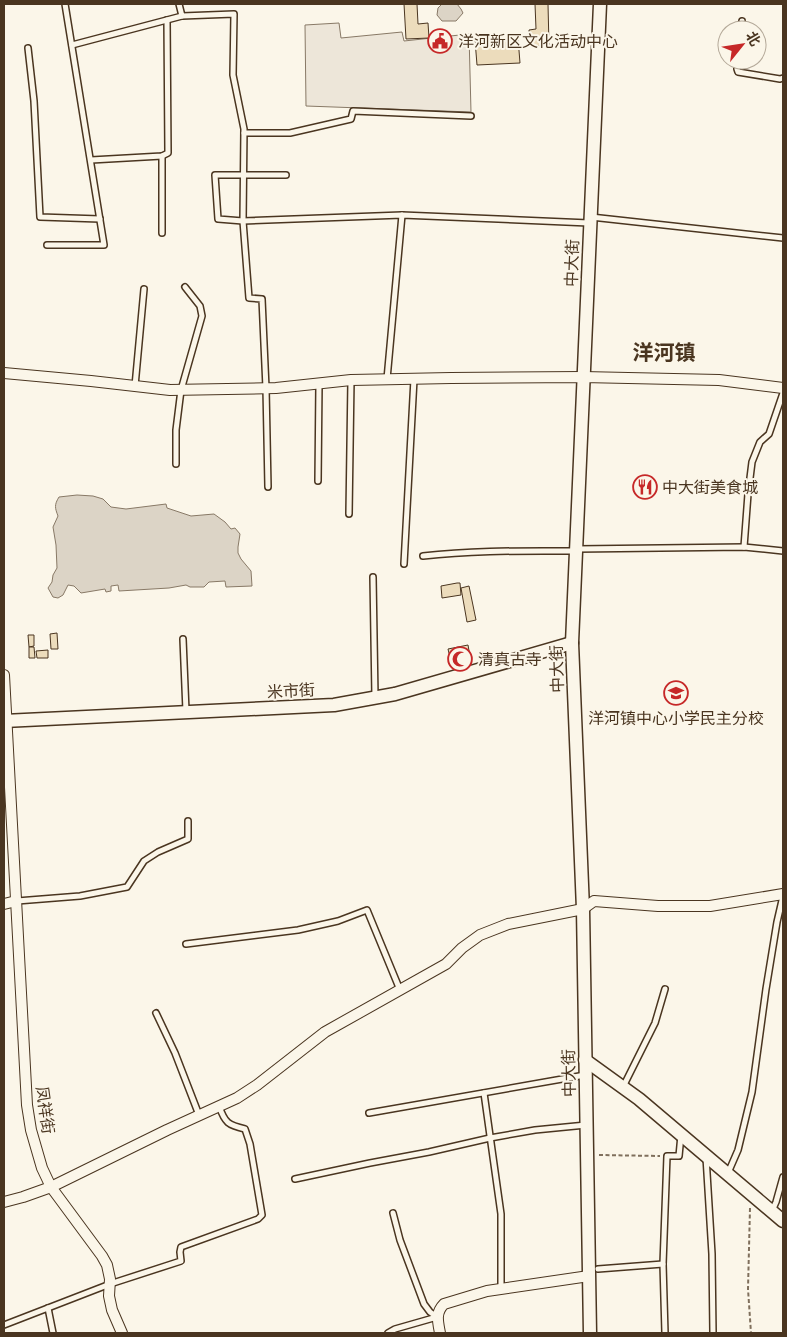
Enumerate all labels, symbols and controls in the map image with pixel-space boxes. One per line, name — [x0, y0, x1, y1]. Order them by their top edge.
north arrow — [717, 20, 767, 70]
public building icon: 洋河新区文化活动中心 — [427, 28, 453, 54]
text: 北 — [742, 28, 764, 49]
place label: 洋河新区文化活动中心 — [458, 32, 618, 51]
street label: 中大街 — [562, 239, 582, 287]
district label: 洋河镇 — [633, 340, 696, 366]
restaurant icon: 中大街美食城 — [632, 474, 658, 500]
place label: 中大街美食城 — [662, 478, 758, 497]
street label: 中大街 — [547, 645, 567, 693]
mosque icon: 清真古寺 — [447, 646, 473, 672]
place label: 清真古寺 — [478, 650, 542, 669]
street label: 米市街 — [267, 680, 315, 702]
school or university icon: 洋河镇中心小学民主分校 — [663, 680, 689, 706]
place label: 洋河镇中心小学民主分校 — [588, 709, 764, 728]
street label: 中大街 — [559, 1049, 579, 1097]
street label: 凤祥街 — [32, 1085, 58, 1135]

